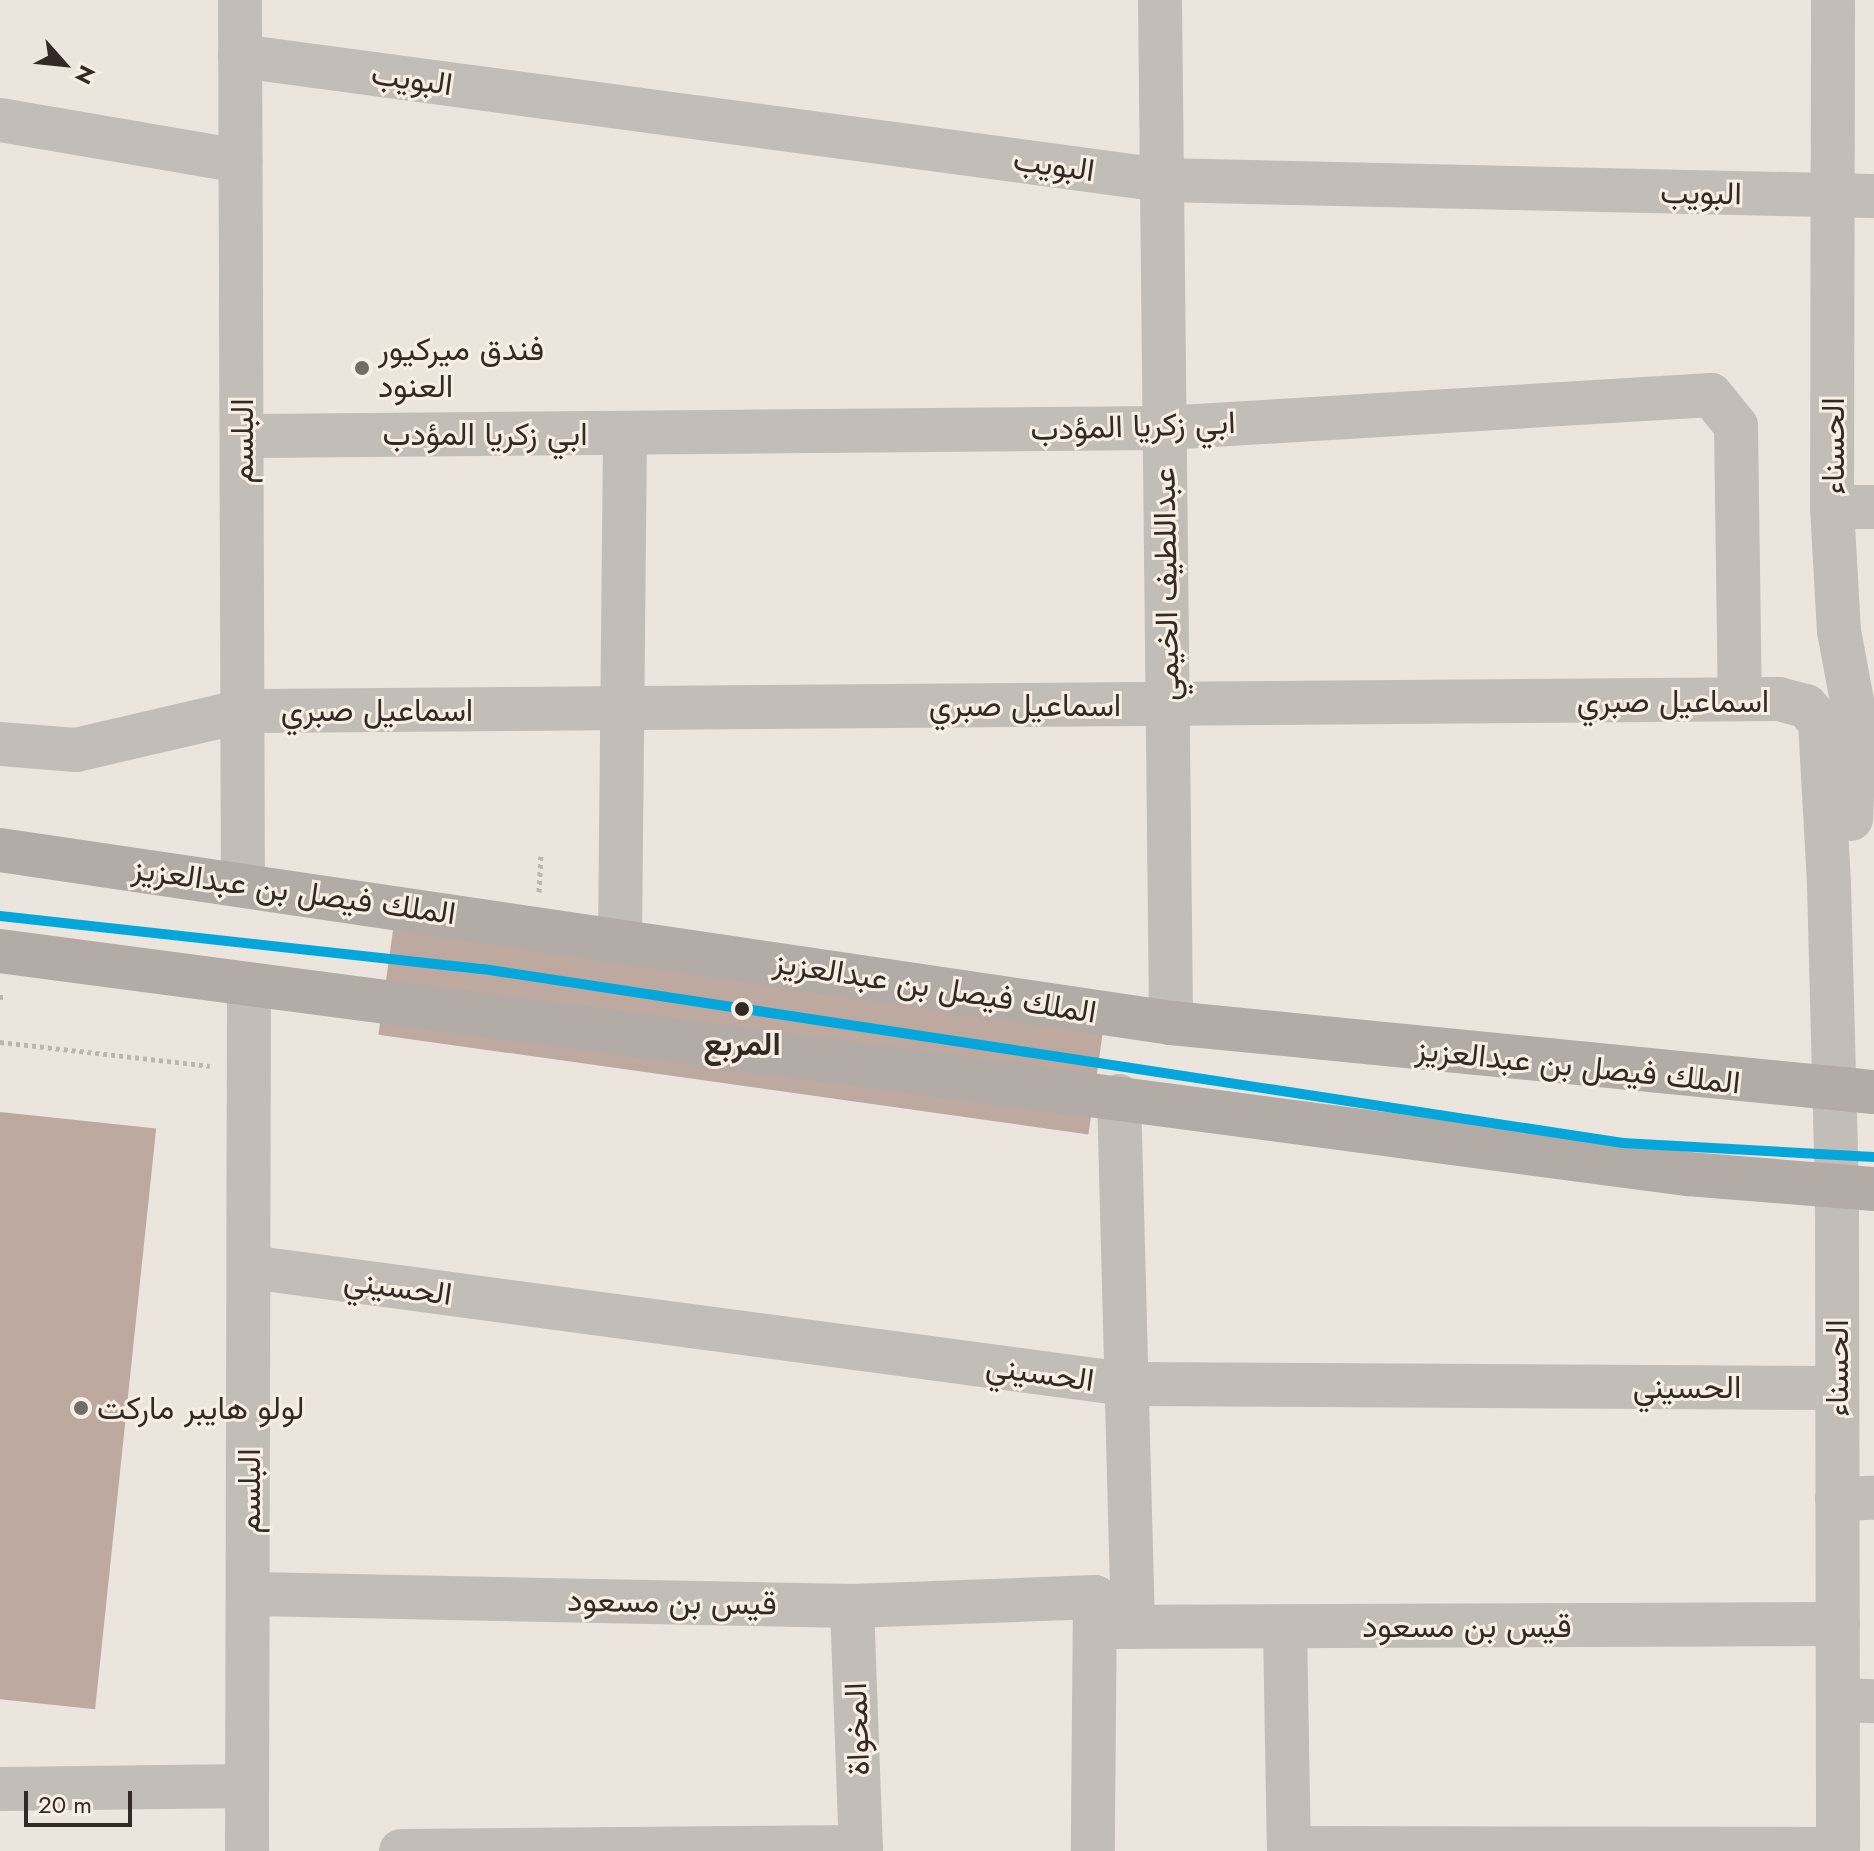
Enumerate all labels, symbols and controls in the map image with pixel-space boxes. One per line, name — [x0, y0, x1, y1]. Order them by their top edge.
north arrow — [24, 24, 104, 104]
street label: البويب — [369, 54, 455, 104]
text: N — [67, 60, 104, 90]
street label: البويب — [1011, 140, 1097, 190]
street label: البويب — [1660, 173, 1742, 213]
place label: فندق ميركيور العنود — [378, 331, 544, 406]
marker: فندق ميركيور العنود — [353, 359, 371, 377]
street label: الحسناء — [1814, 397, 1852, 495]
street label: البلسم — [223, 398, 261, 484]
street label: ابي زكريا المؤدب — [1030, 403, 1236, 449]
street label: ابي زكريا المؤدب — [382, 415, 588, 453]
street label: عبداللطيف الخيمي — [1145, 467, 1187, 701]
street label: اسماعيل صبري — [1577, 682, 1769, 720]
street label: اسماعيل صبري — [929, 686, 1121, 724]
street label: اسماعيل صبري — [281, 691, 473, 729]
street label: الملك فيصل بن عبدالعزيز — [130, 849, 458, 933]
street label: الملك فيصل بن عبدالعزيز — [771, 943, 1099, 1031]
marker: المربع — [730, 997, 754, 1021]
place label: المربع — [703, 1025, 781, 1063]
street label: الملك فيصل بن عبدالعزيز — [1414, 1030, 1742, 1102]
street label: الحسيني — [342, 1260, 454, 1314]
street label: الحسناء — [1818, 1319, 1856, 1417]
street label: الحسيني — [984, 1346, 1096, 1400]
street label: الحسيني — [1633, 1368, 1741, 1406]
place label: لولو هايبر ماركت — [97, 1389, 304, 1427]
marker: لولو هايبر ماركت — [72, 1399, 90, 1417]
street label: البلسم — [230, 1448, 268, 1534]
street label: قيس بن مسعود — [567, 1581, 777, 1623]
street label: قيس بن مسعود — [1362, 1607, 1572, 1645]
street label: المخواة — [836, 1682, 878, 1776]
scale bar — [28, 1775, 136, 1825]
text: 20 m — [38, 1787, 92, 1822]

